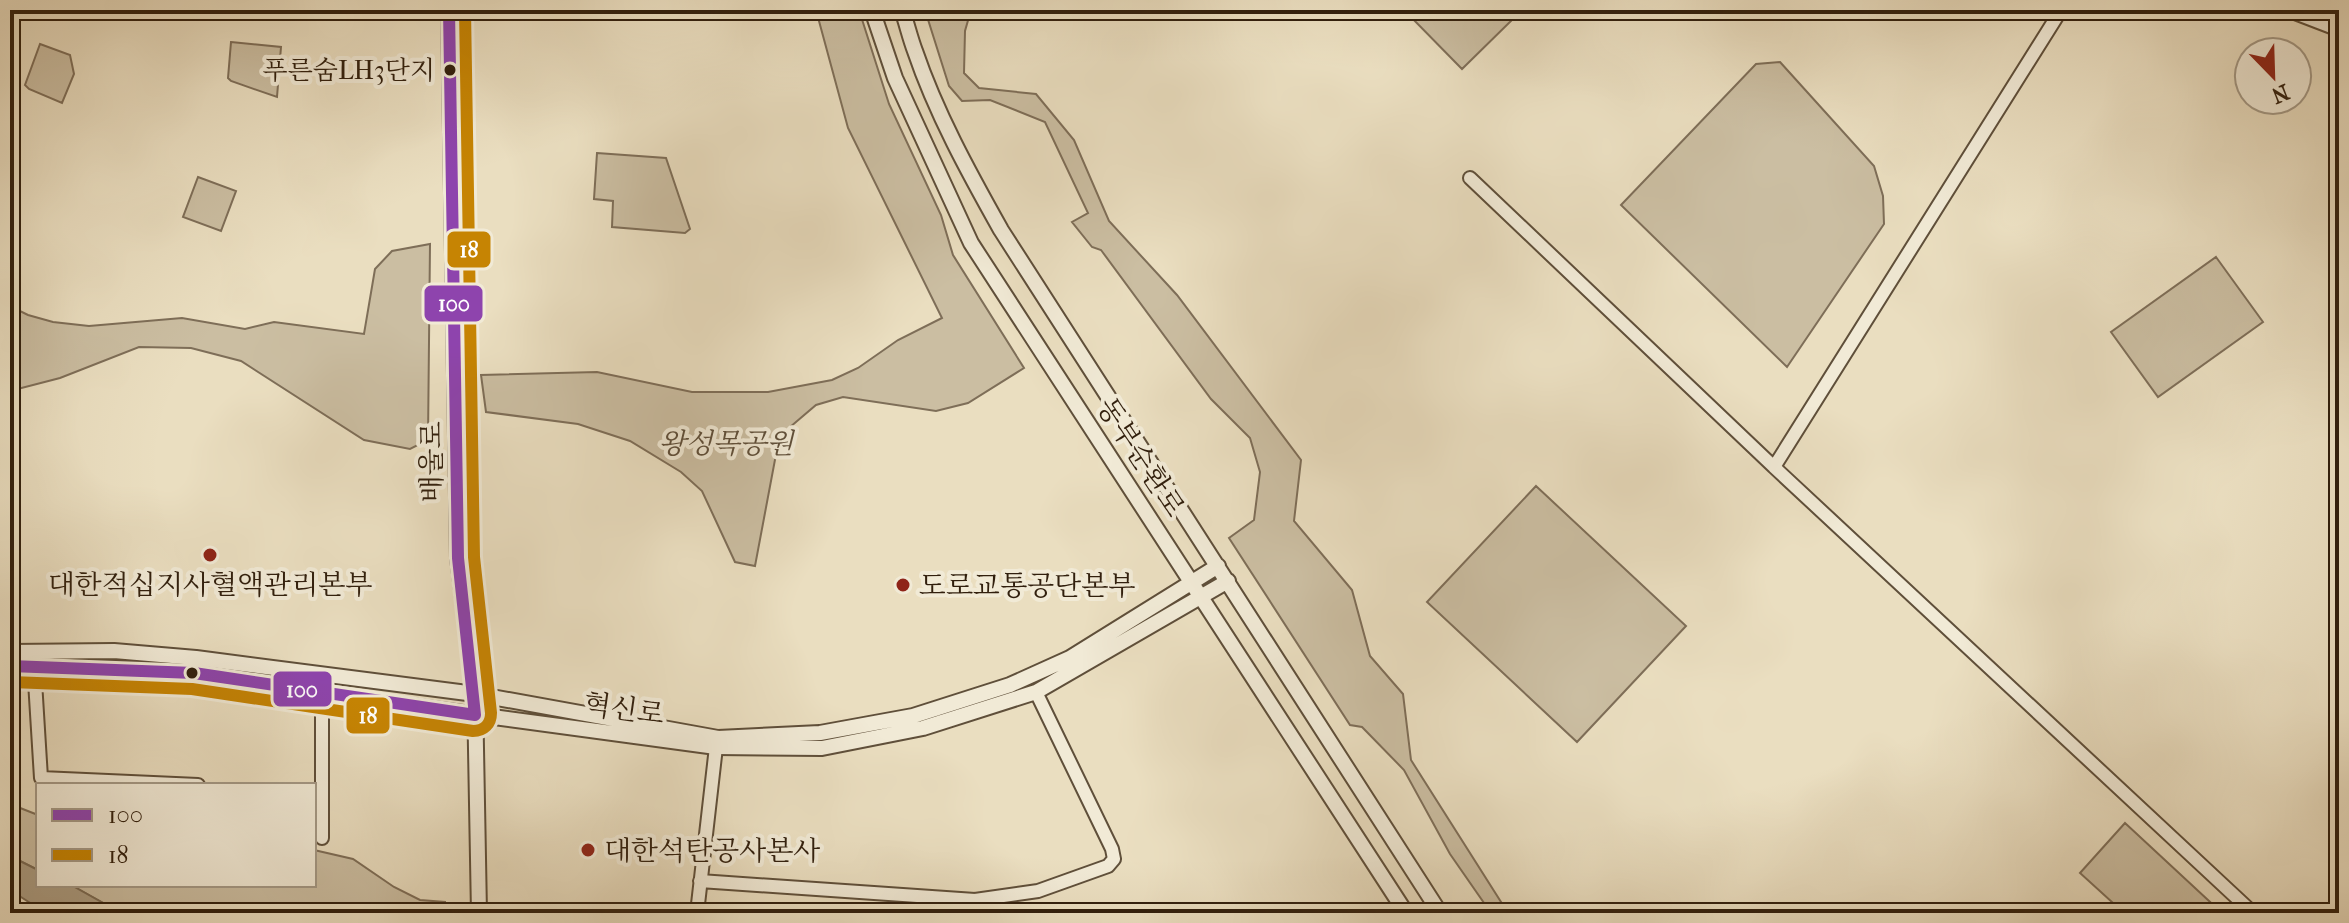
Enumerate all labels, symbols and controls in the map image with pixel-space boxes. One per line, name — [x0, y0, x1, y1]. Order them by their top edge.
north arrow — [2233, 36, 2313, 116]
place label: 푸른숨LH3단지 — [263, 55, 435, 86]
marker: 푸른숨LH3단지 — [442, 62, 458, 78]
text: N — [2267, 78, 2293, 109]
line badge: 18 — [446, 230, 492, 269]
text: 18 — [460, 237, 478, 263]
line badge: 100 — [423, 284, 484, 323]
text: 100 — [438, 291, 470, 317]
street label: 동부순환로 — [1090, 391, 1192, 523]
street label: 배울로 — [415, 421, 448, 503]
park label: 왕성목공원 — [658, 427, 796, 460]
marker: 대한적십지사혈액관리본부 — [201, 546, 219, 564]
place label: 대한적십지사혈액관리본부 — [48, 568, 372, 601]
place label: 도로교통공단본부 — [919, 569, 1135, 602]
marker: 도로교통공단본부 — [894, 576, 912, 594]
unlabelled marker — [184, 665, 200, 681]
line badge: 100 — [272, 670, 333, 708]
text: 100 — [286, 677, 318, 703]
street label: 혁신로 — [582, 687, 666, 731]
line badge: 18 — [345, 696, 391, 735]
text: 18 — [359, 703, 377, 729]
legend — [36, 783, 316, 887]
text: 100 — [108, 801, 143, 829]
place label: 대한석탄공사본사 — [604, 834, 820, 867]
text: 18 — [108, 841, 129, 869]
marker: 대한석탄공사본사 — [579, 841, 597, 859]

